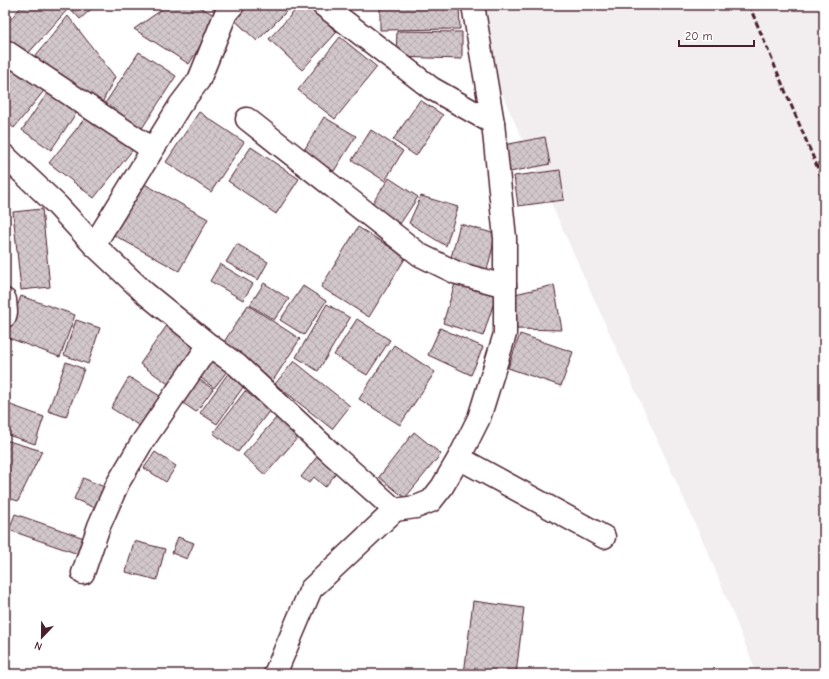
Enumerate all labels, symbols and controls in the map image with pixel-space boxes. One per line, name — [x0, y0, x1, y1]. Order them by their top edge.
scale bar — [679, 22, 754, 48]
text: 20 m — [685, 29, 713, 43]
north arrow — [22, 617, 62, 657]
text: N — [33, 638, 44, 653]

